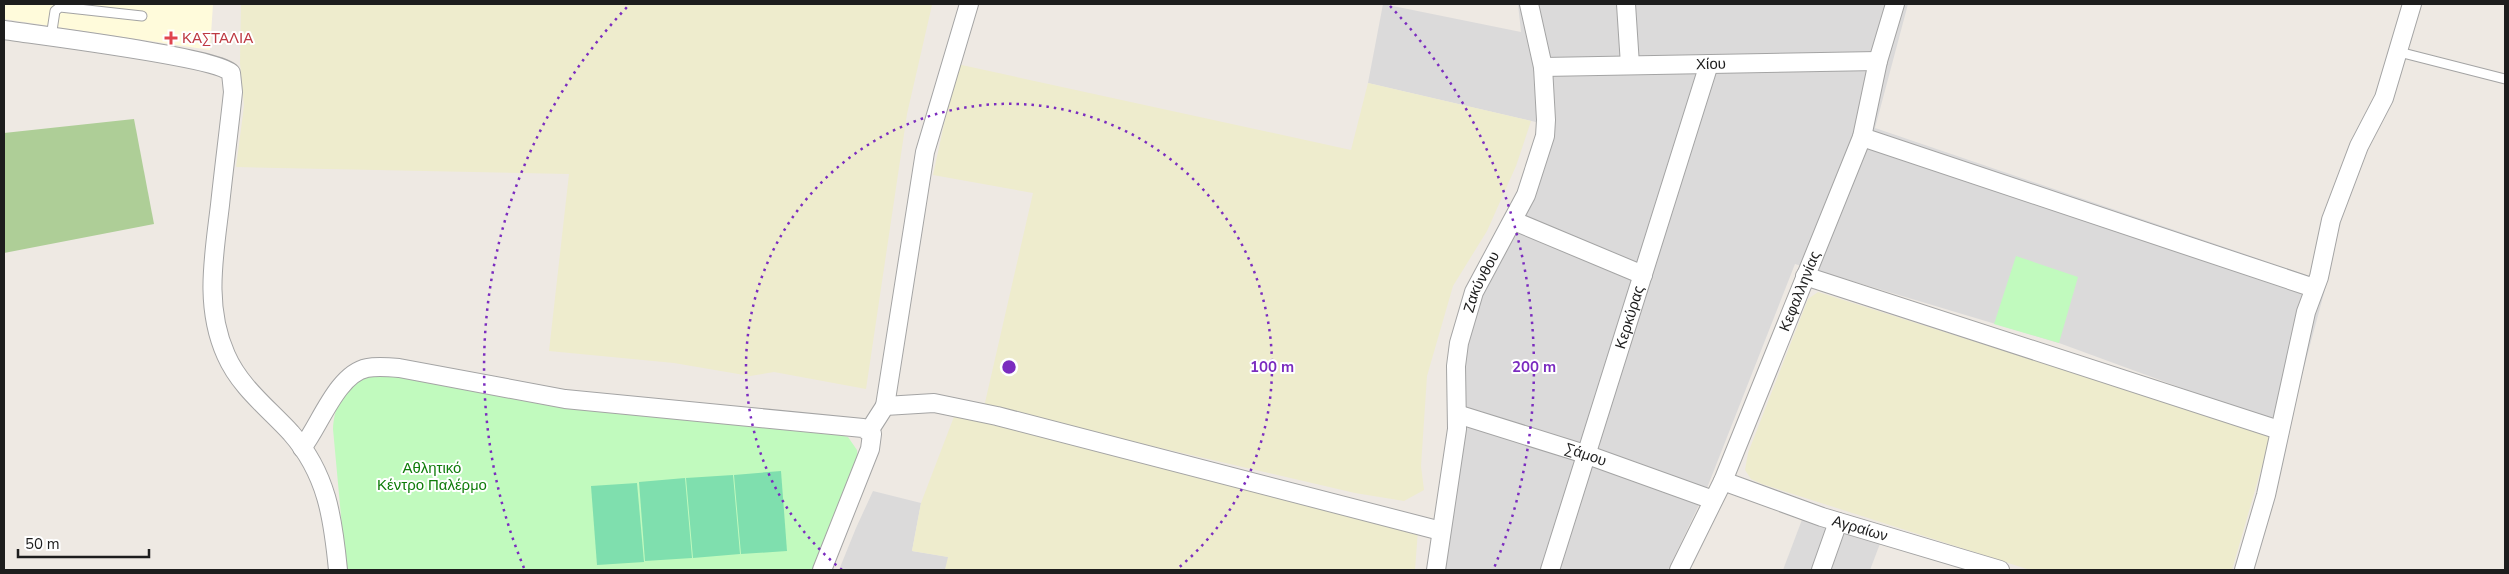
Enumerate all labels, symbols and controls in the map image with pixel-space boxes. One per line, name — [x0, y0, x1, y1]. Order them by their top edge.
place label: ΚΑΣΤΑΛΙΑ — [182, 28, 253, 48]
marker: ΚΑΣΤΑΛΙΑ — [164, 31, 178, 45]
street label: Χίου — [1696, 54, 1726, 74]
street label: Ζακύνθου — [1459, 248, 1504, 315]
street label: Κεφαλληνίας — [1774, 248, 1825, 334]
street label: Κερκύρας — [1610, 283, 1649, 351]
text: 100 m — [1250, 357, 1294, 377]
text: 200 m — [1512, 357, 1556, 377]
centre of rings — [1000, 358, 1018, 376]
street label: Σάμου — [1563, 438, 1609, 471]
park label: Αθλητικό Κέντρο Παλέρμο — [377, 458, 487, 495]
street label: Αγραίων — [1830, 511, 1890, 546]
scale bar — [18, 526, 149, 558]
text: 50 m — [25, 534, 60, 554]

